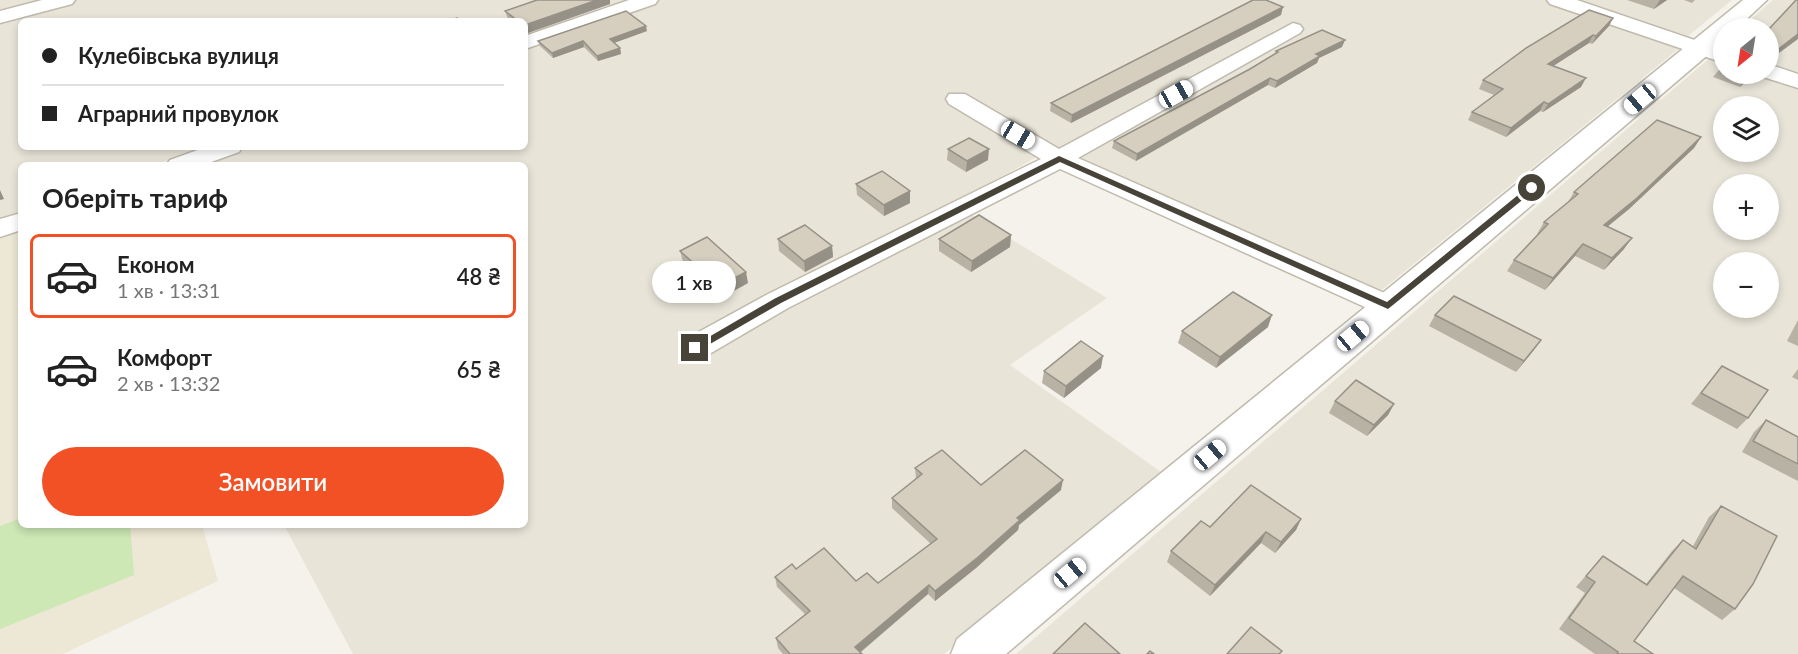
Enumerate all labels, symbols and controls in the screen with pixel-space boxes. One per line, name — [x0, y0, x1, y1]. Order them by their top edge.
north arrow — [1713, 18, 1779, 84]
map controls — [1713, 18, 1779, 318]
text: Кулебівська вулиця — [78, 42, 279, 69]
car — [1156, 77, 1196, 111]
car — [1620, 81, 1660, 117]
button: layers — [1713, 96, 1779, 162]
text: Аграрний провулок — [78, 100, 279, 127]
car — [998, 118, 1038, 152]
route start — [1518, 174, 1545, 201]
button: + — [1713, 174, 1779, 240]
text: Оберіть тариф — [42, 181, 228, 214]
icon: car — [45, 249, 99, 303]
text: Економ — [117, 251, 195, 278]
button: − — [1713, 252, 1779, 318]
callout: 1 хв — [653, 261, 737, 303]
text: 48 ₴ — [457, 263, 501, 290]
text: 1 хв — [676, 270, 712, 294]
text: 1 хв · 13:31 — [117, 278, 220, 302]
car — [1333, 318, 1373, 354]
route end — [681, 334, 708, 361]
icon: car — [45, 342, 99, 396]
text: Комфорт — [117, 344, 212, 371]
text: 65 ₴ — [457, 356, 501, 383]
text: 2 хв · 13:32 — [117, 371, 220, 395]
car — [1190, 437, 1230, 473]
button: Замовити — [42, 447, 504, 516]
car — [1050, 555, 1090, 591]

